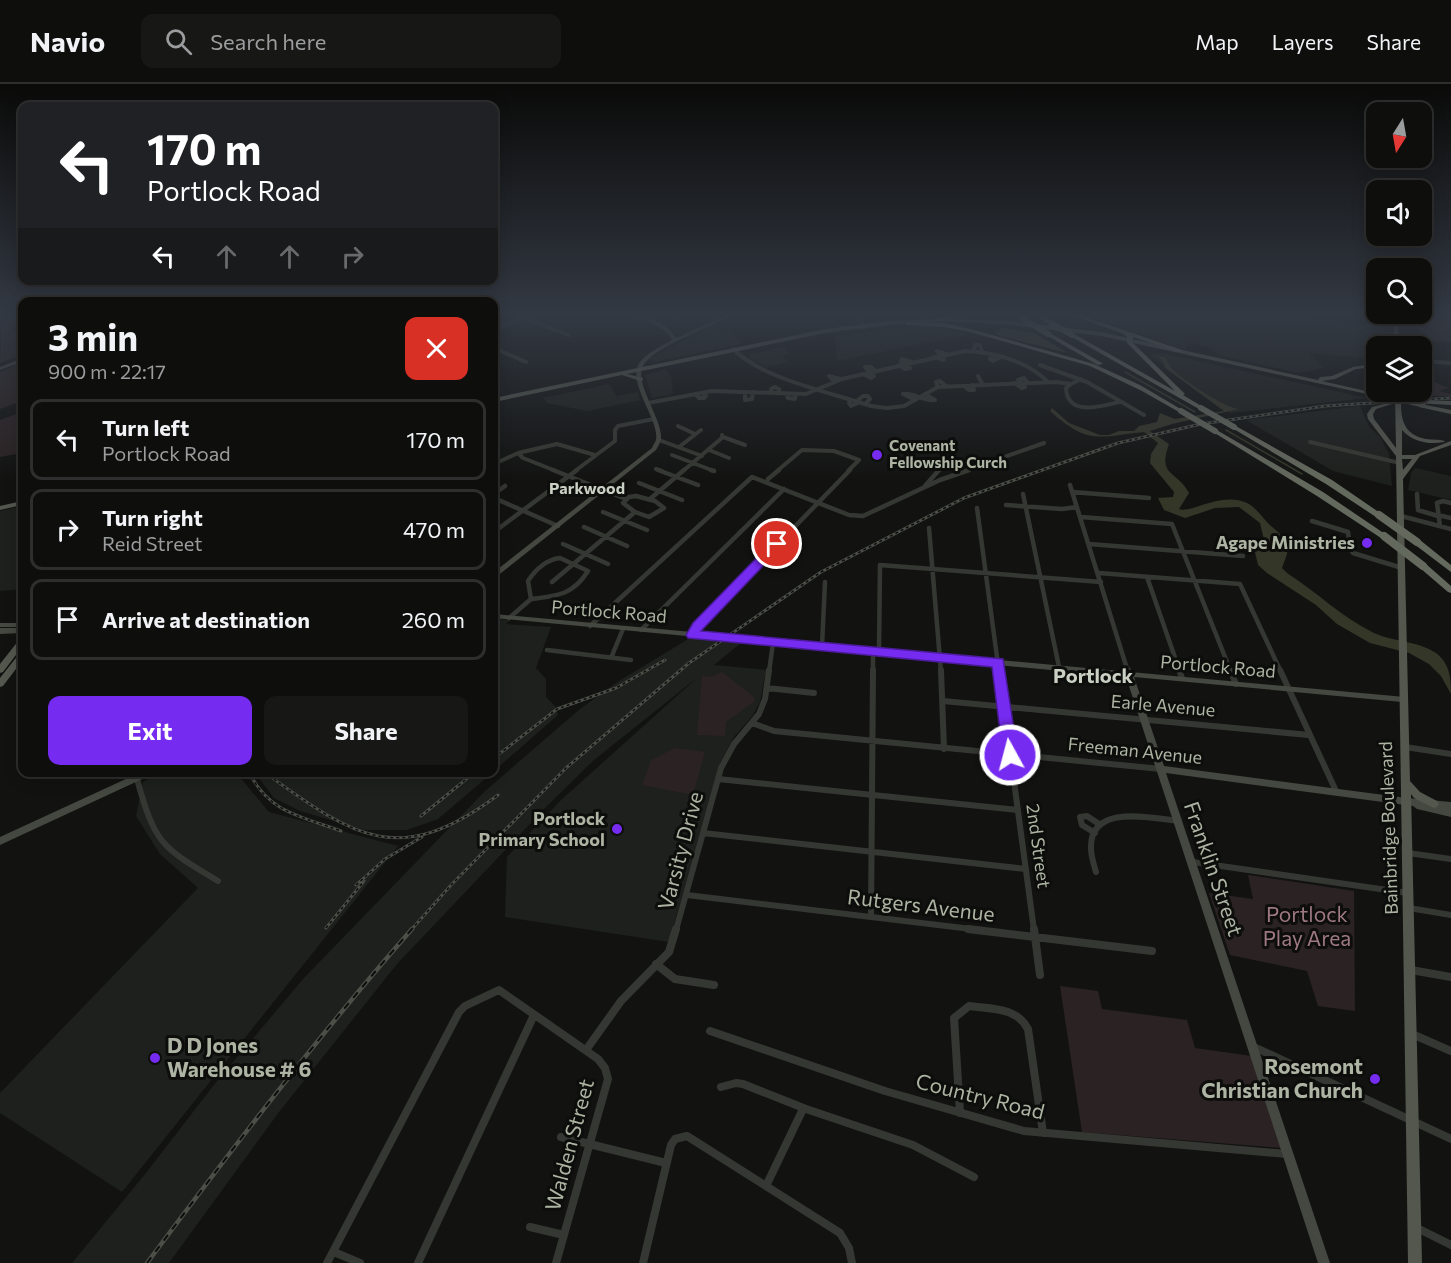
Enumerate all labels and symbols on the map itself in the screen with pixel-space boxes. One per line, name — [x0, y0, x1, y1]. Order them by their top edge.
north arrow — [1366, 102, 1432, 168]
place label: Covenant Fellowship Curch — [889, 436, 1007, 471]
marker: Covenant Fellowship Curch — [870, 448, 884, 462]
district label: Parkwood — [549, 478, 625, 497]
pin — [751, 518, 802, 569]
place label: Agape Ministries — [1216, 531, 1355, 553]
marker: Agape Ministries — [1360, 536, 1374, 550]
street label: Portlock Road — [550, 595, 668, 627]
street label: Portlock Road — [1159, 650, 1277, 682]
district label: Portlock — [1053, 663, 1133, 687]
street label: Earle Avenue — [1110, 689, 1216, 721]
position arrow — [978, 723, 1042, 787]
street label: Freeman Avenue — [1067, 732, 1203, 768]
street label: Bainbridge Boulevard — [1374, 741, 1402, 915]
street label: Varsity Drive — [652, 789, 707, 913]
street label: Franklin Street — [1180, 798, 1249, 939]
street label: 2nd Street — [1022, 802, 1056, 889]
place label: Portlock Primary School — [479, 807, 606, 850]
marker: Portlock Primary School — [610, 822, 624, 836]
street label: Rutgers Avenue — [846, 883, 996, 926]
park label: Portlock Play Area — [1263, 901, 1351, 950]
place label: D D Jones Warehouse # 6 — [167, 1032, 311, 1081]
marker: D D Jones Warehouse # 6 — [148, 1051, 162, 1065]
place label: Rosemont Christian Church — [1201, 1053, 1363, 1102]
street label: Country Road — [913, 1067, 1047, 1124]
marker: Rosemont Christian Church — [1368, 1072, 1382, 1086]
street label: Walden Street — [539, 1076, 598, 1213]

